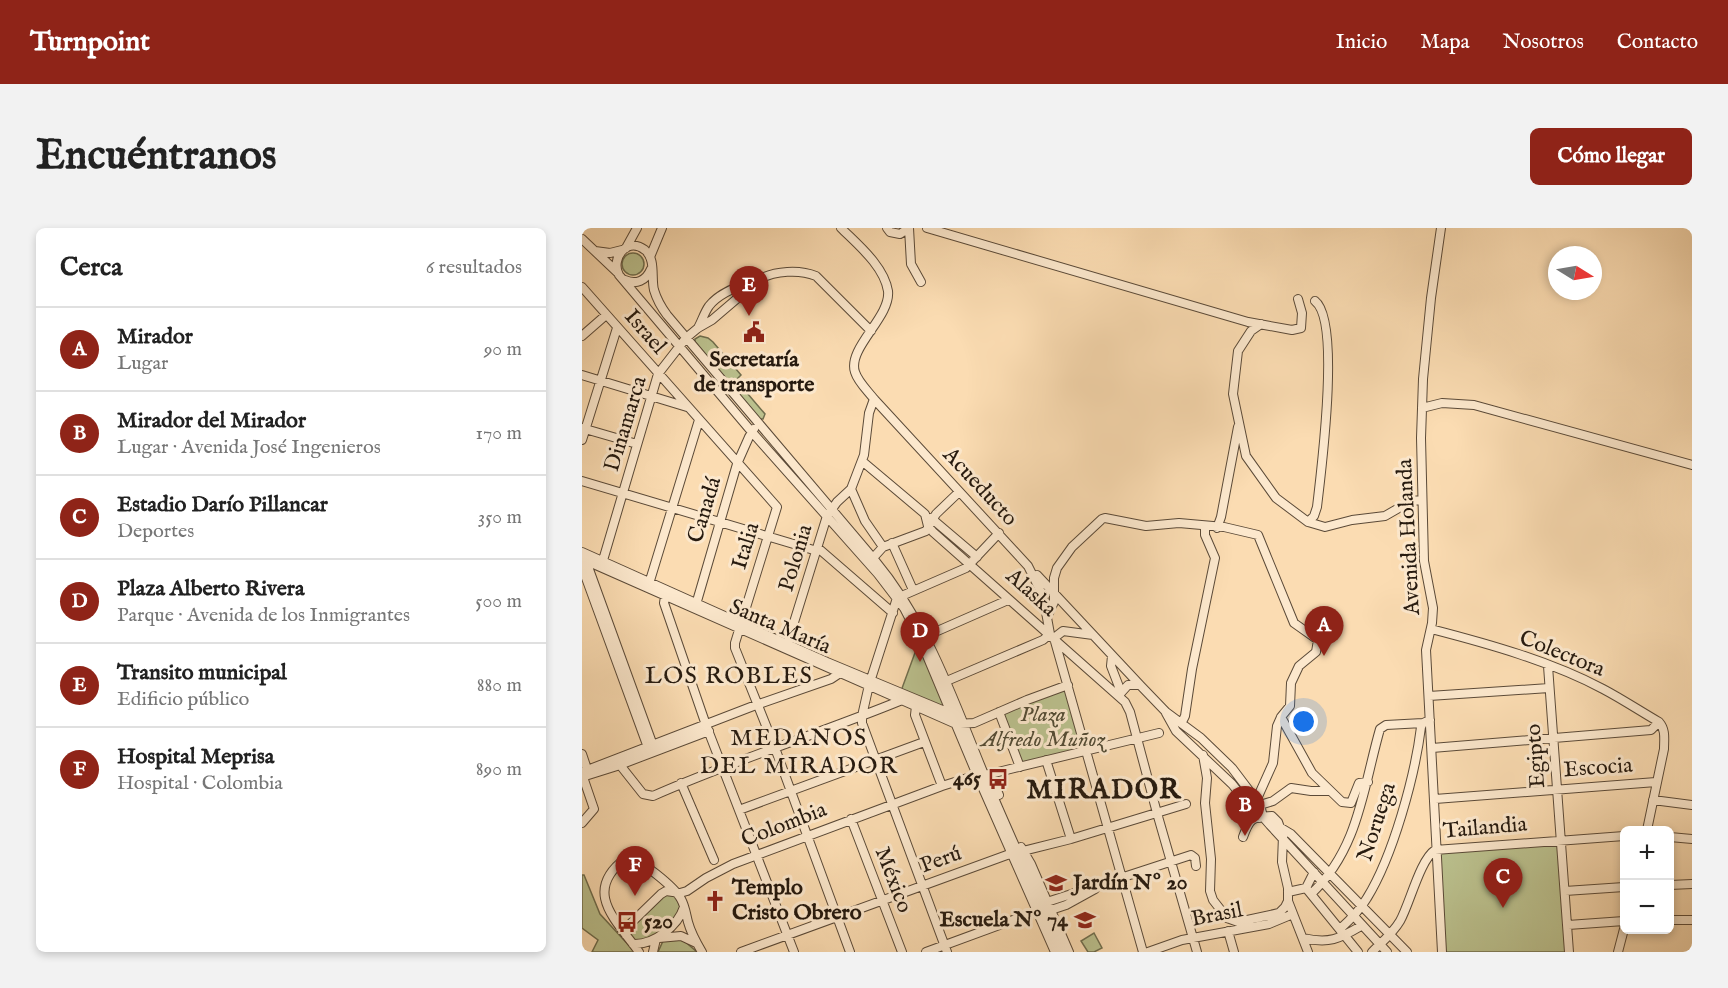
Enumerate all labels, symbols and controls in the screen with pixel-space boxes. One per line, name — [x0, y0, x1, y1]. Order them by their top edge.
text: Turnpoint — [30, 25, 150, 60]
text: Inicio — [1336, 29, 1387, 56]
text: Mapa — [1420, 29, 1470, 56]
text: Nosotros — [1503, 29, 1584, 56]
text: Contacto — [1617, 29, 1698, 56]
button: Cómo llegar — [1530, 128, 1692, 185]
text: Encuéntranos — [36, 130, 277, 183]
north arrow — [1548, 246, 1602, 300]
text: Cerca — [60, 251, 122, 284]
text: 6 resultados — [426, 255, 522, 280]
pin: E — [730, 266, 768, 316]
street label: Israel — [618, 304, 672, 360]
public building icon: Secretaría de transporte — [742, 320, 766, 344]
text: Mirador — [117, 323, 193, 351]
text: A — [73, 337, 86, 362]
text: 90 m — [484, 337, 522, 362]
place label: Secretaría de transporte — [694, 346, 814, 399]
text: Lugar — [117, 351, 168, 376]
street label: Dinamarca — [598, 372, 654, 475]
text: Mirador del Mirador — [117, 407, 306, 435]
text: B — [73, 421, 86, 446]
text: 170 m — [476, 421, 522, 446]
text: Lugar · Avenida José Ingenieros — [117, 435, 381, 460]
street label: Acueducto — [936, 441, 1024, 532]
street label: Avenida Holanda — [1391, 458, 1427, 617]
street label: Canadá — [682, 473, 728, 546]
text: Estadio Darío Pillancar — [117, 491, 328, 519]
text: C — [72, 505, 87, 530]
text: 350 m — [478, 505, 522, 530]
text: Deportes — [117, 519, 194, 544]
street label: Italia — [726, 519, 767, 573]
street label: Polonia — [773, 521, 820, 595]
street label: Alaska — [999, 562, 1063, 624]
text: Plaza Alberto Rivera — [117, 575, 304, 603]
text: D — [71, 589, 88, 614]
text: 500 m — [475, 589, 522, 614]
street label: Santa María — [725, 593, 836, 661]
text: Parque · Avenida de los Inmigrantes — [117, 603, 410, 628]
pin: A — [1304, 606, 1344, 656]
pin: D — [900, 612, 940, 662]
street label: Colectora — [1515, 624, 1609, 684]
text: Transito municipal — [117, 659, 287, 687]
district label: LOS ROBLES — [645, 661, 813, 692]
text: E — [73, 673, 86, 698]
text: 880 m — [477, 673, 522, 698]
text: Edificio público — [117, 687, 249, 712]
park label: Plaza Alfredo Muñoz — [979, 701, 1108, 754]
your location — [1289, 707, 1318, 736]
district label: MEDANOS DEL MIRADOR — [700, 723, 898, 782]
street label: Egipto — [1520, 723, 1552, 789]
text: Hospital Meprisa — [117, 743, 274, 771]
street label: Escocia — [1563, 752, 1634, 784]
text: F — [73, 757, 86, 782]
text: 890 m — [476, 757, 522, 782]
place label: 465 — [953, 765, 981, 793]
bus stop icon: 465 — [986, 767, 1010, 791]
text: Hospital · Colombia — [117, 771, 283, 796]
district label: MIRADOR — [1026, 773, 1182, 808]
street label: Noruega — [1351, 779, 1403, 865]
pin: B — [1226, 786, 1264, 836]
street label: Colombia — [737, 796, 831, 854]
street label: Tailandia — [1442, 810, 1529, 846]
map controls — [1620, 826, 1674, 934]
button: + — [1620, 826, 1674, 880]
street label: Perú — [916, 840, 966, 880]
street label: México — [868, 843, 918, 917]
pin: F — [616, 846, 654, 896]
pin: C — [1484, 858, 1522, 908]
place label: Jardín Nº 20 — [1070, 869, 1188, 897]
school or university icon: Jardín Nº 20 — [1044, 871, 1068, 895]
place label: Templo Cristo Obrero — [731, 874, 862, 927]
button: − — [1620, 880, 1674, 934]
church icon: Templo Cristo Obrero — [703, 889, 727, 913]
street label: Brasil — [1189, 896, 1245, 934]
place label: Escuela Nº 74 — [939, 906, 1069, 934]
place label: 520 — [644, 908, 673, 936]
school or university icon: Escuela Nº 74 — [1073, 908, 1097, 932]
bus stop icon: 520 — [615, 910, 639, 934]

